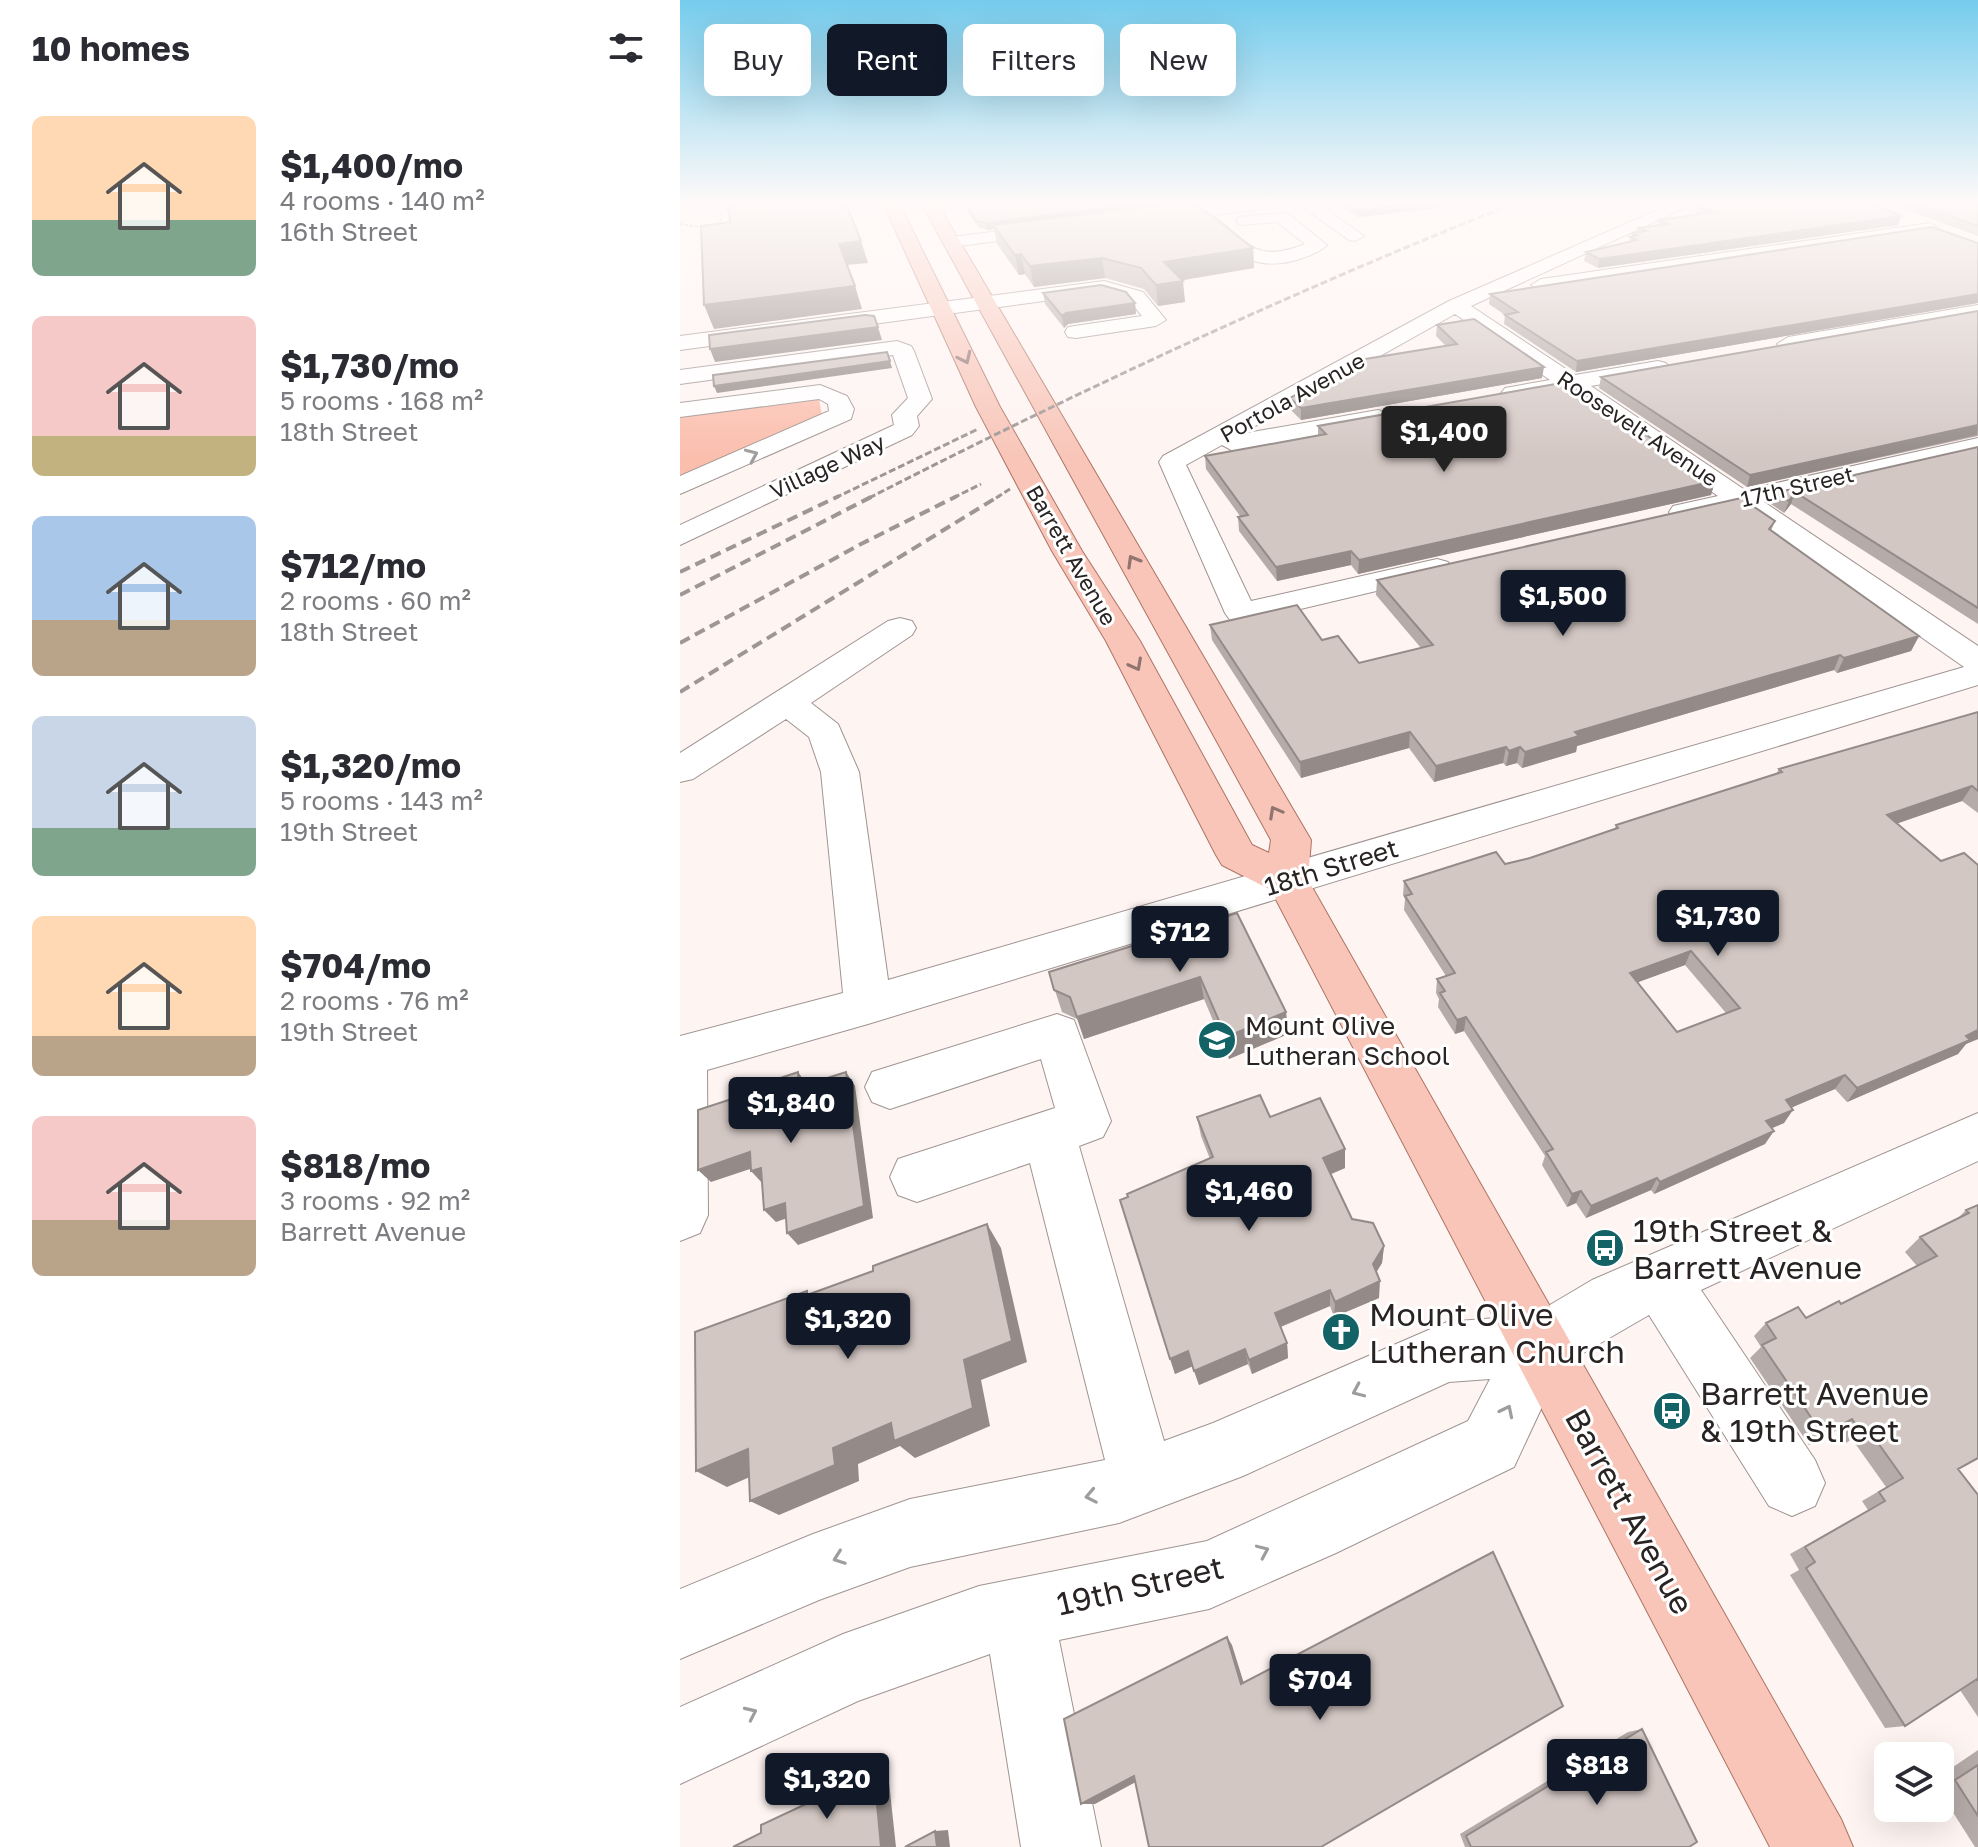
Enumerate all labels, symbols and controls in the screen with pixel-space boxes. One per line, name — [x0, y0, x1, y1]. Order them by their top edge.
chip: Buy — [704, 24, 811, 96]
chip: Rent — [827, 24, 947, 96]
chip: Filters — [963, 24, 1104, 96]
chip: New — [1120, 24, 1236, 96]
icon: filters — [604, 26, 648, 70]
text: 10 homes — [32, 28, 190, 68]
text: $1,400/mo — [280, 145, 463, 185]
icon: home — [96, 148, 192, 244]
text: 4 rooms · 140 m² — [280, 185, 485, 216]
text: 16th Street — [280, 216, 418, 247]
text: $1,730/mo — [280, 345, 459, 385]
street label: Portola Avenue — [1215, 346, 1369, 448]
icon: home — [96, 348, 192, 444]
one-way arrow — [955, 349, 971, 364]
street label: Roosevelt Avenue — [1552, 364, 1724, 492]
text: 5 rooms · 168 m² — [280, 385, 483, 416]
pin: $1,400 — [1379, 406, 1509, 474]
text: 18th Street — [280, 416, 418, 447]
text: $1,400 — [1399, 416, 1489, 447]
street label: Village Way — [765, 428, 889, 504]
one-way arrow — [743, 449, 758, 465]
street label: 17th Street — [1738, 460, 1856, 512]
street label: Barrett Avenue — [1021, 480, 1123, 630]
text: $712/mo — [280, 545, 426, 585]
icon: home — [96, 548, 192, 644]
one-way arrow — [1127, 555, 1143, 570]
pin: $1,500 — [1498, 570, 1628, 638]
text: $1,500 — [1519, 580, 1607, 611]
text: 2 rooms · 60 m² — [280, 585, 471, 616]
text: 18th Street — [280, 616, 418, 647]
one-way arrow — [1126, 657, 1142, 671]
text: $1,320/mo — [280, 745, 461, 785]
icon: home — [96, 748, 192, 844]
text: 5 rooms · 143 m² — [280, 785, 483, 816]
one-way arrow — [1269, 807, 1285, 821]
text: 19th Street — [280, 816, 418, 847]
street label: 18th Street — [1260, 832, 1402, 902]
pin: $1,730 — [1653, 890, 1783, 958]
text: $1,730 — [1675, 900, 1761, 931]
pin: $712 — [1133, 906, 1227, 974]
text: $712 — [1150, 916, 1210, 947]
text: $704/mo — [280, 945, 431, 985]
icon: home — [96, 948, 192, 1044]
text: 2 rooms · 76 m² — [280, 985, 469, 1016]
place label: Mount Olive Lutheran School — [1245, 1010, 1450, 1071]
text: 19th Street — [280, 1016, 418, 1047]
school or university icon: Mount Olive Lutheran School — [1196, 1019, 1238, 1061]
pin: $1,840 — [726, 1077, 856, 1145]
text: $1,840 — [747, 1087, 835, 1118]
text: $818/mo — [280, 1145, 430, 1185]
icon: home — [96, 1148, 192, 1244]
pin: $1,460 — [1184, 1165, 1314, 1233]
text: $1,460 — [1205, 1175, 1293, 1206]
text: 3 rooms · 92 m² — [280, 1185, 470, 1216]
place label: 19th Street & Barrett Avenue — [1633, 1211, 1862, 1286]
text: Barrett Avenue — [280, 1216, 466, 1247]
bus stop icon: 19th Street & Barrett Avenue — [1584, 1227, 1626, 1269]
pin: $1,320 — [783, 1293, 913, 1361]
place label: Mount Olive Lutheran Church — [1369, 1295, 1625, 1370]
text: $1,320 — [804, 1303, 892, 1334]
church icon: Mount Olive Lutheran Church — [1320, 1311, 1362, 1353]
place label: Barrett Avenue & 19th Street — [1700, 1374, 1929, 1449]
one-way arrow — [1352, 1382, 1366, 1398]
bus stop icon: Barrett Avenue & 19th Street — [1651, 1390, 1693, 1432]
street label: Barrett Avenue — [1558, 1402, 1702, 1620]
one-way arrow — [1497, 1405, 1513, 1420]
one-way arrow — [1084, 1487, 1098, 1504]
one-way arrow — [1255, 1545, 1269, 1561]
street label: 19th Street — [1053, 1547, 1227, 1623]
one-way arrow — [833, 1549, 847, 1565]
pin: $704 — [1273, 1654, 1367, 1722]
text: $704 — [1288, 1664, 1352, 1695]
one-way arrow — [742, 1707, 757, 1723]
pin: $818 — [1550, 1739, 1644, 1807]
map controls — [1874, 1742, 1954, 1822]
button: layers — [1874, 1742, 1954, 1822]
text: $818 — [1565, 1749, 1629, 1780]
pin: $1,320 — [762, 1753, 892, 1821]
text: $1,320 — [783, 1763, 871, 1794]

